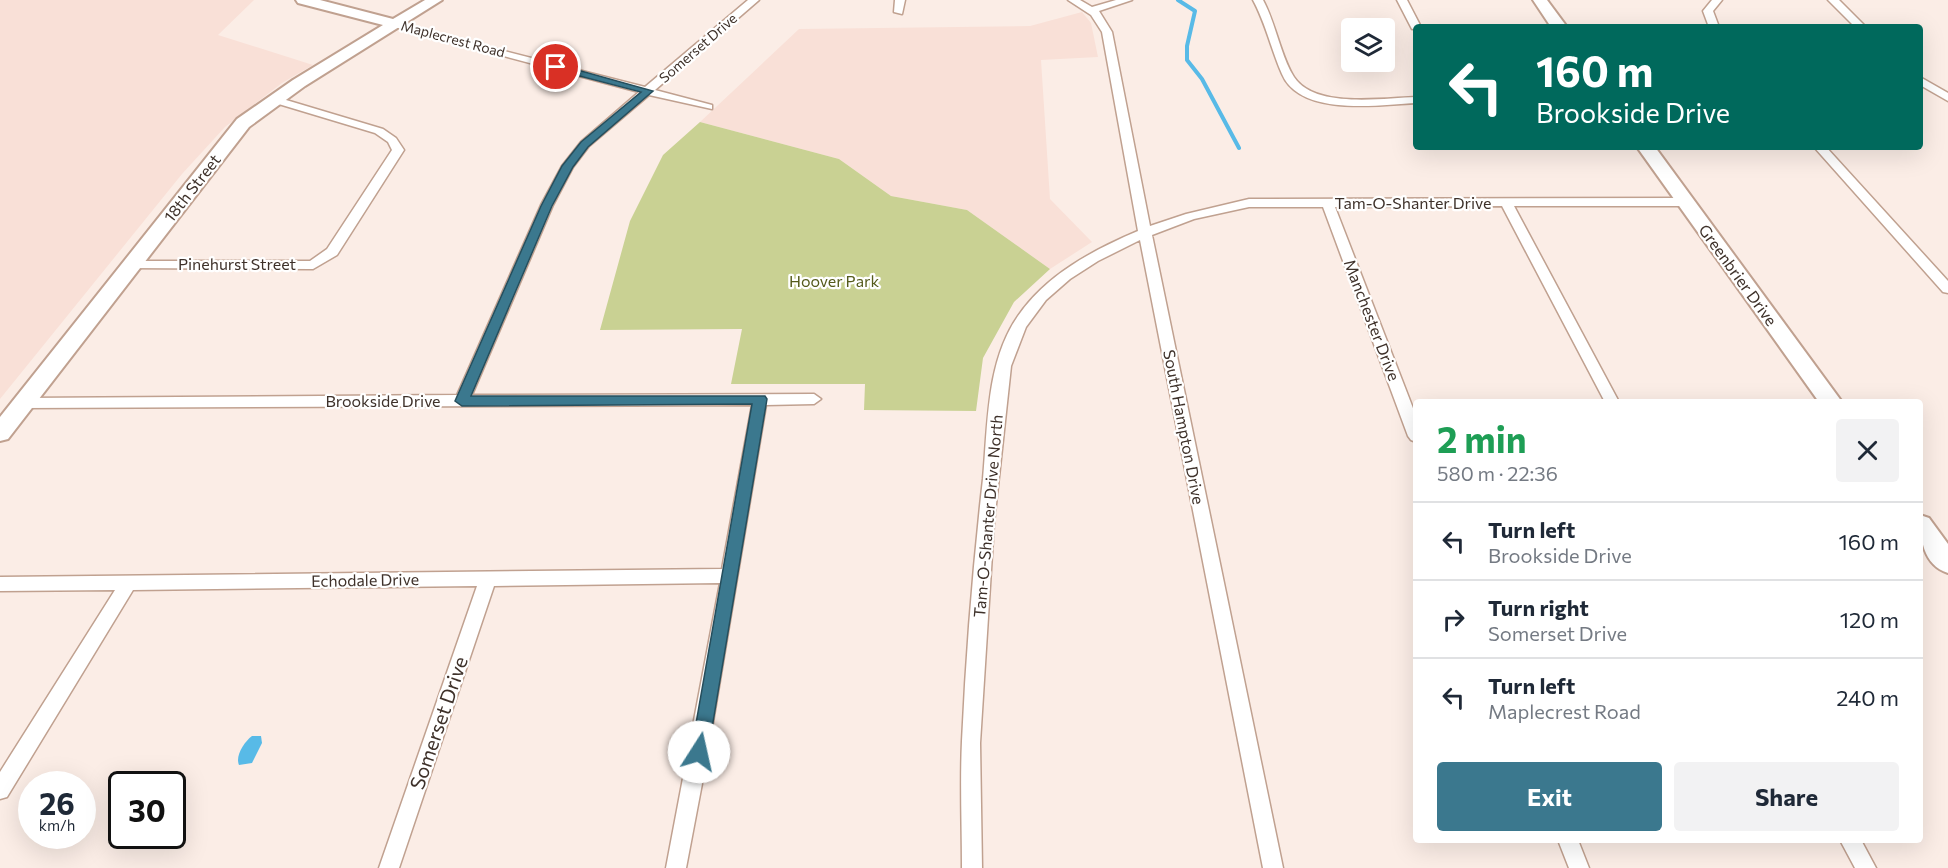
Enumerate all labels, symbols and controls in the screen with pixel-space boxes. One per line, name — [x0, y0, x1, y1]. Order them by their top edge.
street label: Somerset Drive — [655, 9, 740, 86]
street label: Maplecrest Road — [399, 16, 507, 61]
map controls — [1341, 18, 1395, 72]
button: layers — [1341, 18, 1395, 72]
pin — [530, 41, 581, 92]
text: 160 m — [1536, 44, 1654, 96]
icon: left — [1437, 48, 1515, 126]
icon: arrive — [539, 50, 572, 83]
text: Brookside Drive — [1536, 96, 1730, 129]
street label: 18th Street — [159, 150, 224, 225]
street label: Tam-O-Shanter Drive — [1335, 193, 1491, 212]
street label: Greenbrier Drive — [1695, 220, 1781, 329]
street label: Pinehurst Street — [178, 254, 296, 273]
street label: Manchester Drive — [1341, 256, 1404, 383]
park label: Hoover Park — [789, 271, 879, 290]
street label: South Hampton Drive — [1160, 348, 1209, 506]
street label: Brookside Drive — [325, 391, 441, 410]
street label: Tam-O-Shanter Drive North — [969, 414, 1006, 618]
text: 2 min — [1437, 416, 1527, 460]
button: close — [1836, 419, 1899, 482]
text: 580 m · 22:36 — [1437, 461, 1558, 485]
text: Turn left — [1488, 516, 1575, 543]
icon: left — [1437, 525, 1470, 558]
text: 160 m — [1838, 528, 1899, 555]
text: Brookside Drive — [1488, 543, 1632, 567]
street label: Echodale Drive — [311, 569, 419, 590]
text: Turn right — [1488, 594, 1589, 621]
icon: right — [1437, 603, 1470, 636]
text: 120 m — [1840, 606, 1899, 633]
text: Somerset Drive — [1488, 621, 1627, 645]
street label: Somerset Drive — [404, 653, 472, 792]
text: Turn left — [1488, 672, 1575, 699]
icon: left — [1437, 681, 1470, 714]
text: 240 m — [1836, 684, 1899, 711]
text: Maplecrest Road — [1488, 699, 1641, 723]
position arrow — [667, 720, 731, 784]
button: Exit — [1437, 762, 1662, 831]
button: Share — [1674, 762, 1899, 831]
speed limit sign: 30 — [108, 771, 186, 849]
text: 26 — [39, 784, 75, 821]
text: km/h — [39, 816, 75, 834]

